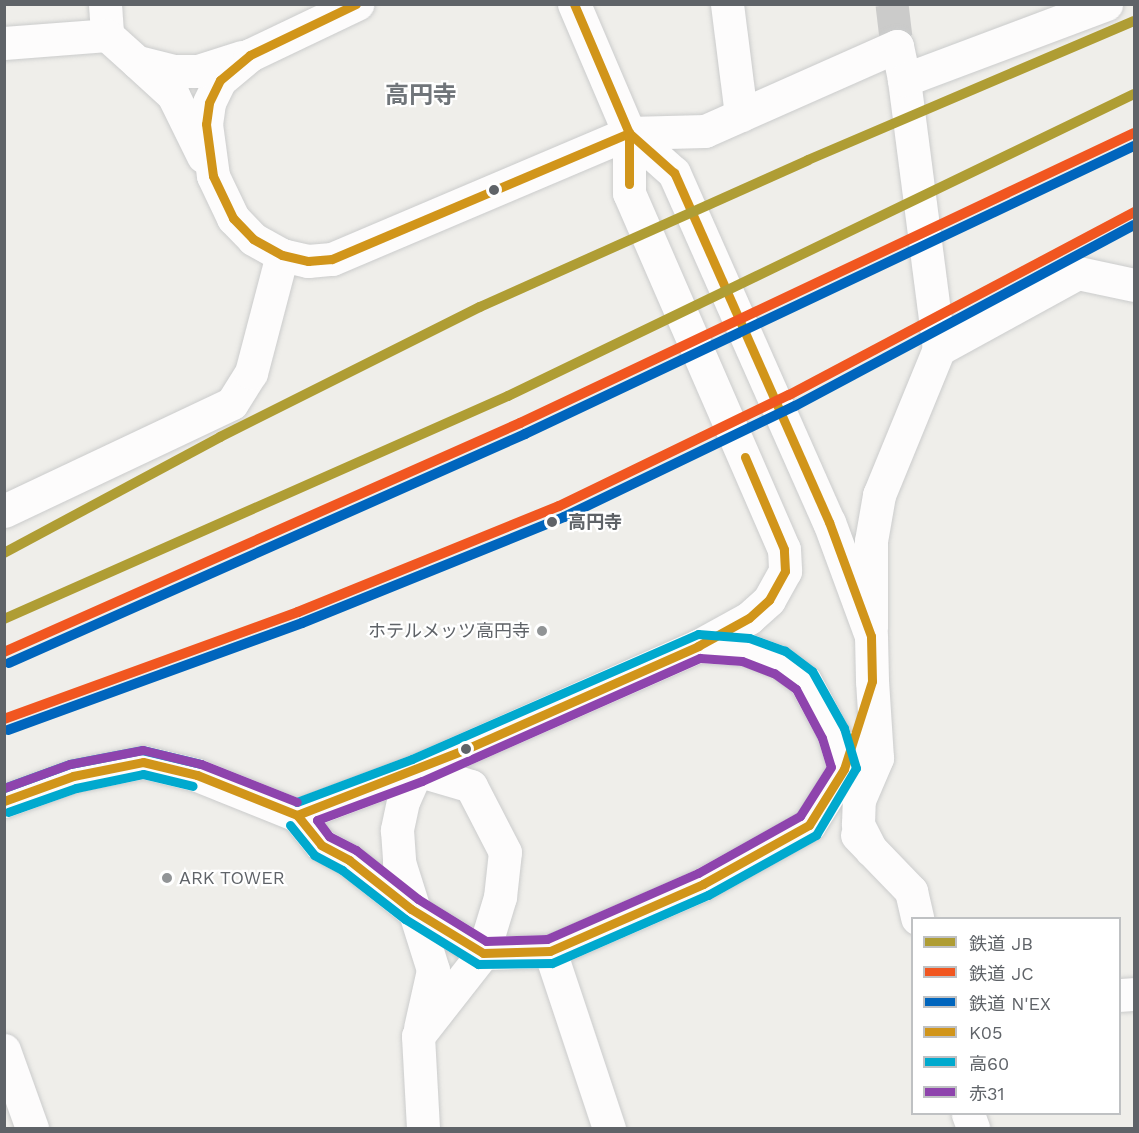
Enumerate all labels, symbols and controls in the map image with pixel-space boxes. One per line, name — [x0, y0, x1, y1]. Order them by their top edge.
district label: 高円寺 — [385, 82, 457, 110]
unlabelled marker — [488, 184, 500, 196]
marker: 高円寺 — [541, 511, 563, 533]
place label: 高円寺 — [568, 511, 622, 533]
place label: ホテルメッツ高円寺 — [368, 620, 530, 642]
marker: ホテルメッツ高円寺 — [535, 624, 549, 638]
unlabelled marker — [460, 743, 472, 755]
place label: ARK TOWER — [179, 867, 285, 889]
marker: ARK TOWER — [160, 871, 174, 885]
legend — [911, 917, 1121, 1115]
text: 鉄道 JB — [969, 933, 1033, 954]
text: 鉄道 JC — [969, 963, 1034, 984]
text: 鉄道 N'EX — [969, 993, 1051, 1014]
text: K05 — [969, 1022, 1002, 1043]
text: 高60 — [969, 1053, 1009, 1074]
text: 赤31 — [969, 1083, 1005, 1104]

